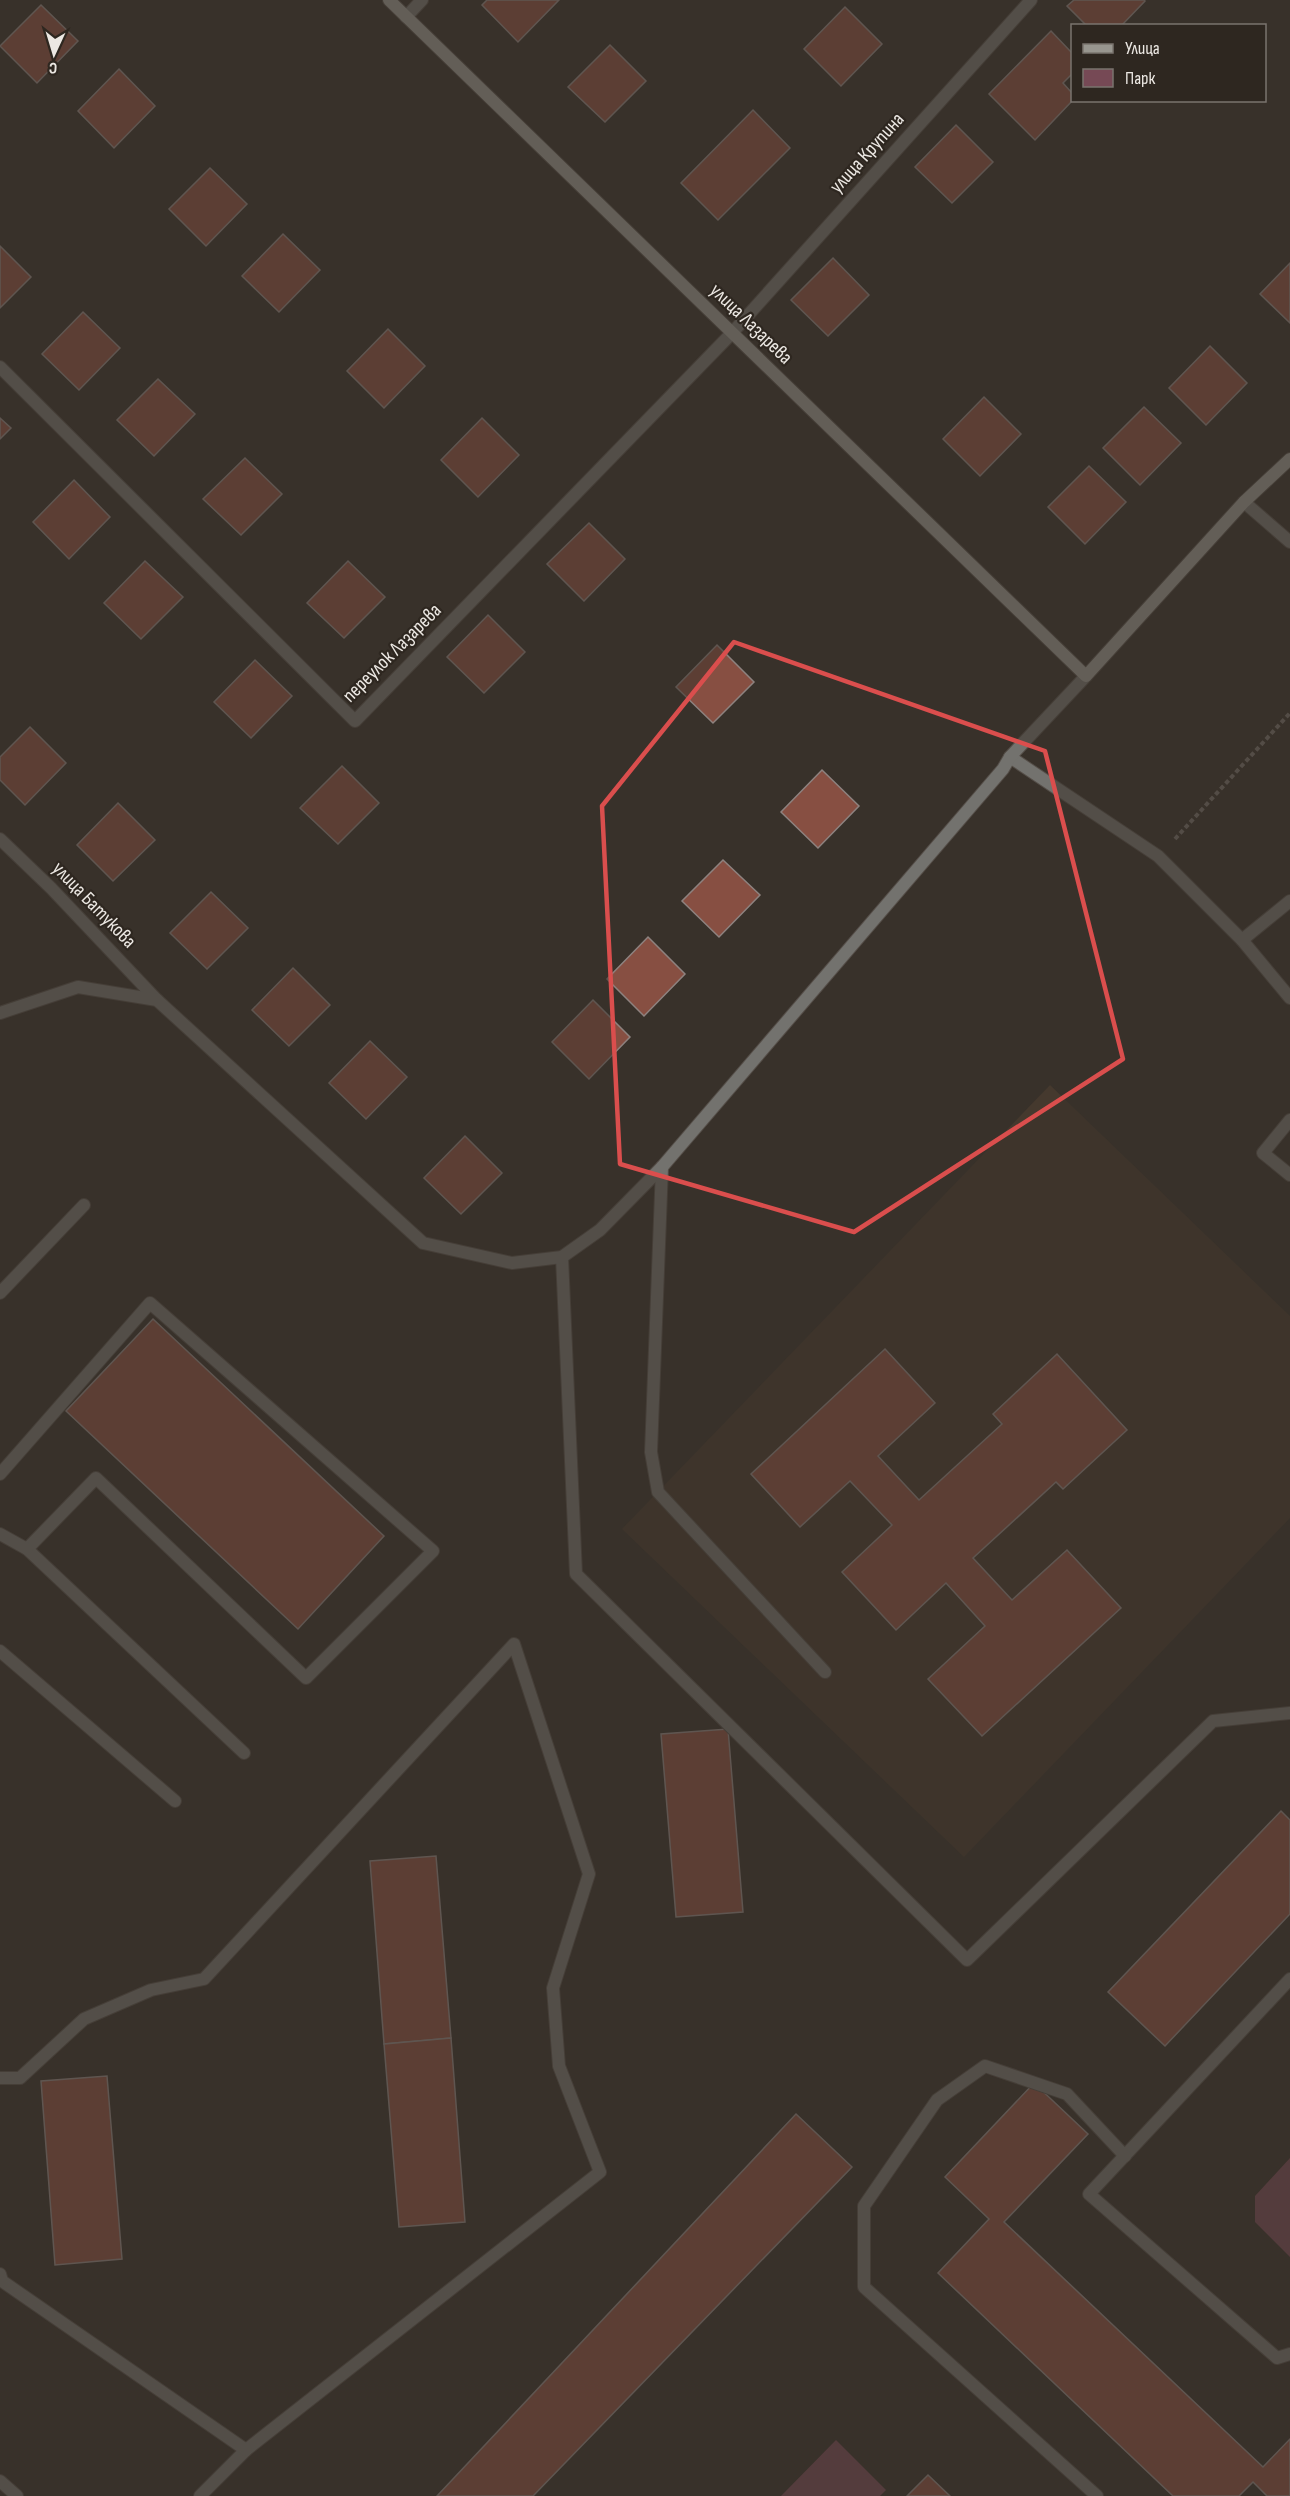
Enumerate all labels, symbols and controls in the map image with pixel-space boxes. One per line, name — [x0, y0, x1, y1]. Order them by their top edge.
north arrow — [24, 24, 84, 84]
legend — [1071, 24, 1266, 102]
text: Улица — [1125, 38, 1160, 59]
text: С — [48, 58, 58, 77]
text: Парк — [1125, 68, 1156, 89]
street label: улица Крупина — [825, 108, 909, 198]
street label: улица Лазарева — [705, 279, 797, 369]
street label: переулок Лазарева — [337, 598, 447, 708]
street label: улица Батукова — [47, 857, 141, 953]

